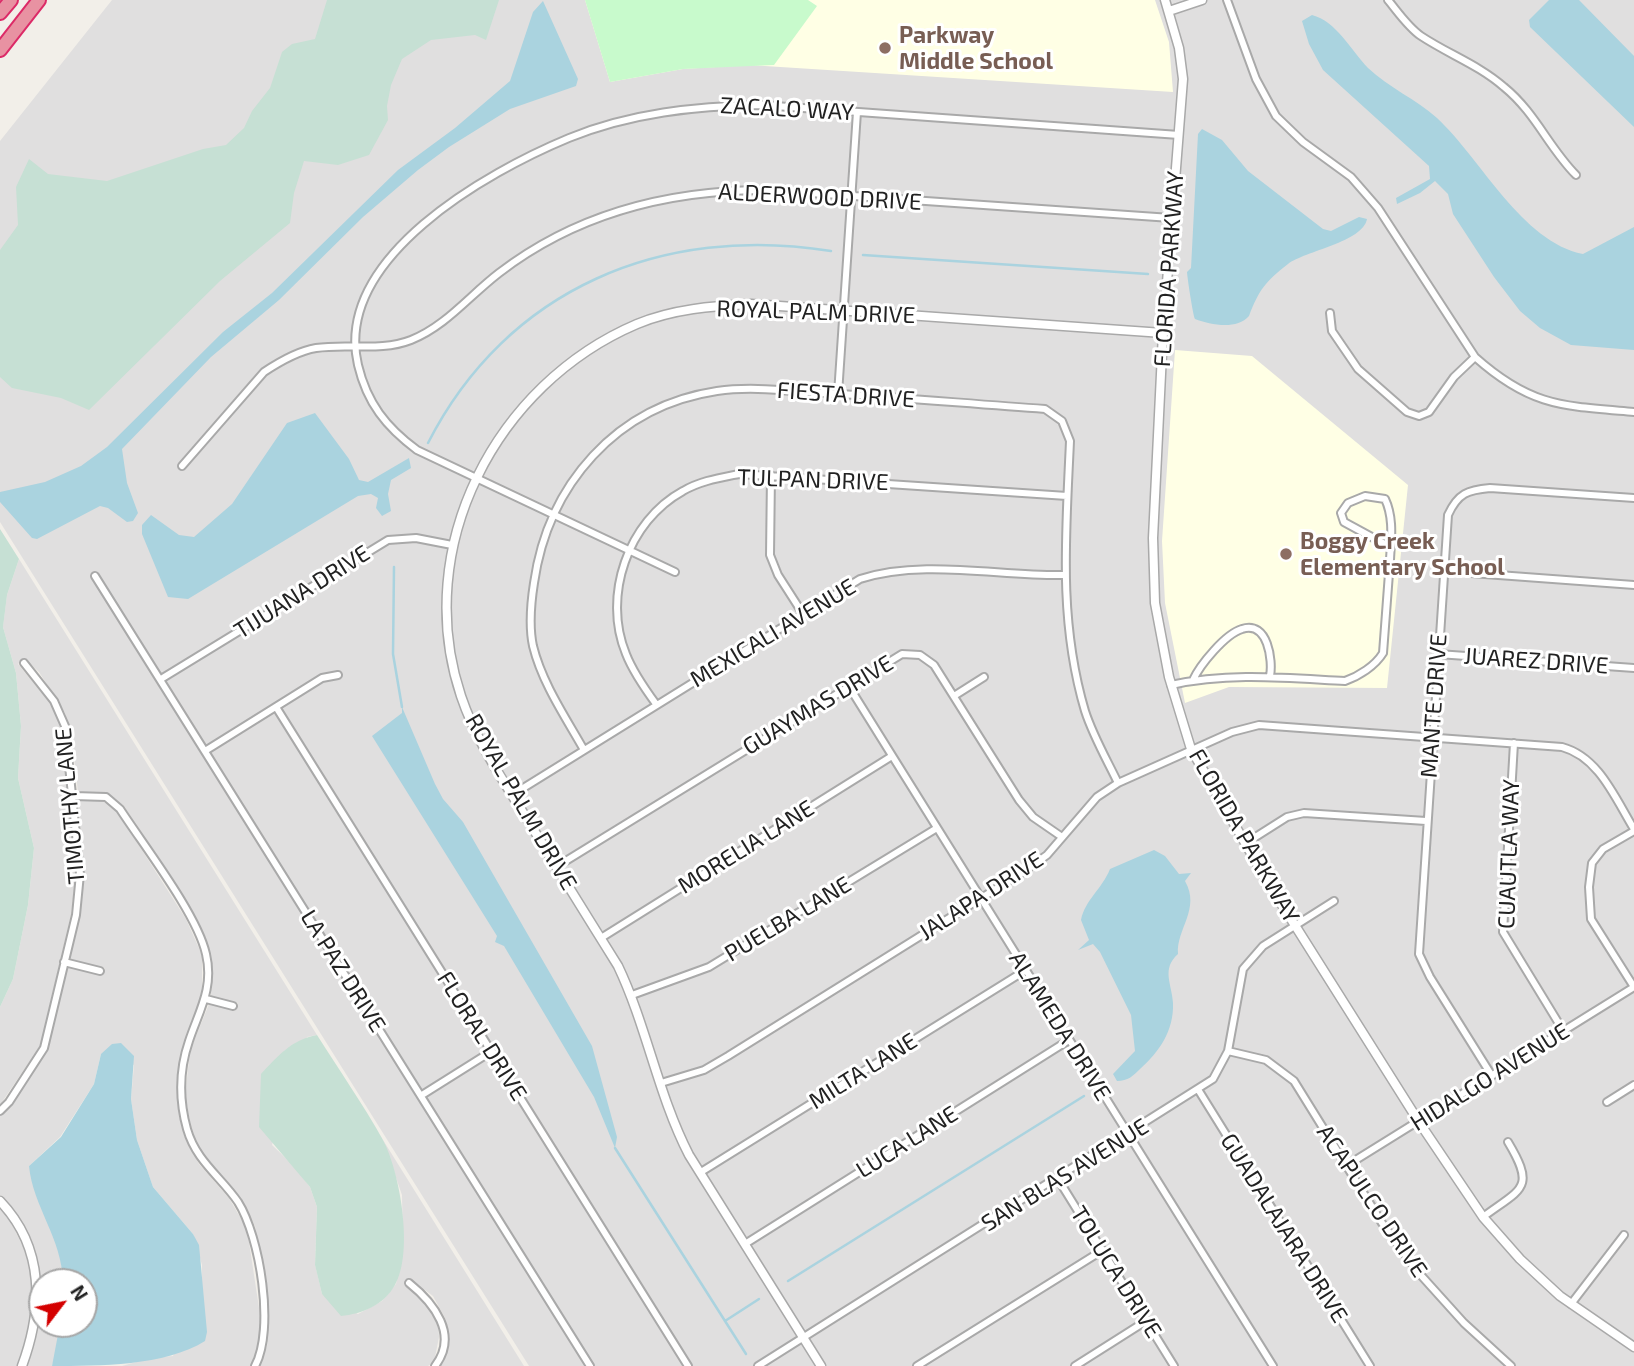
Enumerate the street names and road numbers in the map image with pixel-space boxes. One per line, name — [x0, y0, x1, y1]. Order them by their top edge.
street label: ZACALO WAY — [719, 92, 855, 126]
street label: FLORIDA PARKWAY — [1148, 170, 1190, 368]
street label: ALDERWOOD DRIVE — [718, 178, 922, 216]
street label: ROYAL PALM DRIVE — [716, 295, 916, 329]
street label: FIESTA DRIVE — [776, 376, 916, 414]
street label: TULPAN DRIVE — [737, 464, 889, 496]
street label: TIJUANA DRIVE — [229, 539, 375, 645]
street label: MEXICALI AVENUE — [685, 573, 861, 693]
street label: MANTE DRIVE — [1415, 633, 1453, 779]
street label: JUAREZ DRIVE — [1463, 642, 1609, 680]
street label: GUAYMAS DRIVE — [738, 649, 898, 761]
street label: ROYAL PALM DRIVE — [459, 709, 583, 895]
street label: TIMOTHY LANE — [49, 727, 91, 885]
street label: FLORIDA PARKWAY — [1183, 744, 1305, 928]
street label: CUAUTLA WAY — [1493, 779, 1525, 929]
street label: MORELIA LANE — [673, 794, 819, 900]
street label: JALAPA DRIVE — [914, 846, 1048, 946]
street label: PUELBA LANE — [720, 870, 856, 968]
street label: LA PAZ DRIVE — [295, 905, 391, 1037]
street label: ALAMEDA DRIVE — [1003, 946, 1117, 1106]
street label: FLORAL DRIVE — [431, 966, 533, 1106]
street label: HIDALGO AVENUE — [1405, 1017, 1575, 1137]
street label: MILTA LANE — [804, 1027, 922, 1115]
street label: LUCA LANE — [851, 1100, 963, 1184]
street label: SAN BLAS AVENUE — [976, 1112, 1154, 1238]
street label: ACAPULCO DRIVE — [1311, 1120, 1433, 1282]
street label: GUADALAJARA DRIVE — [1215, 1128, 1353, 1328]
street label: TOLUCA DRIVE — [1065, 1201, 1167, 1343]

